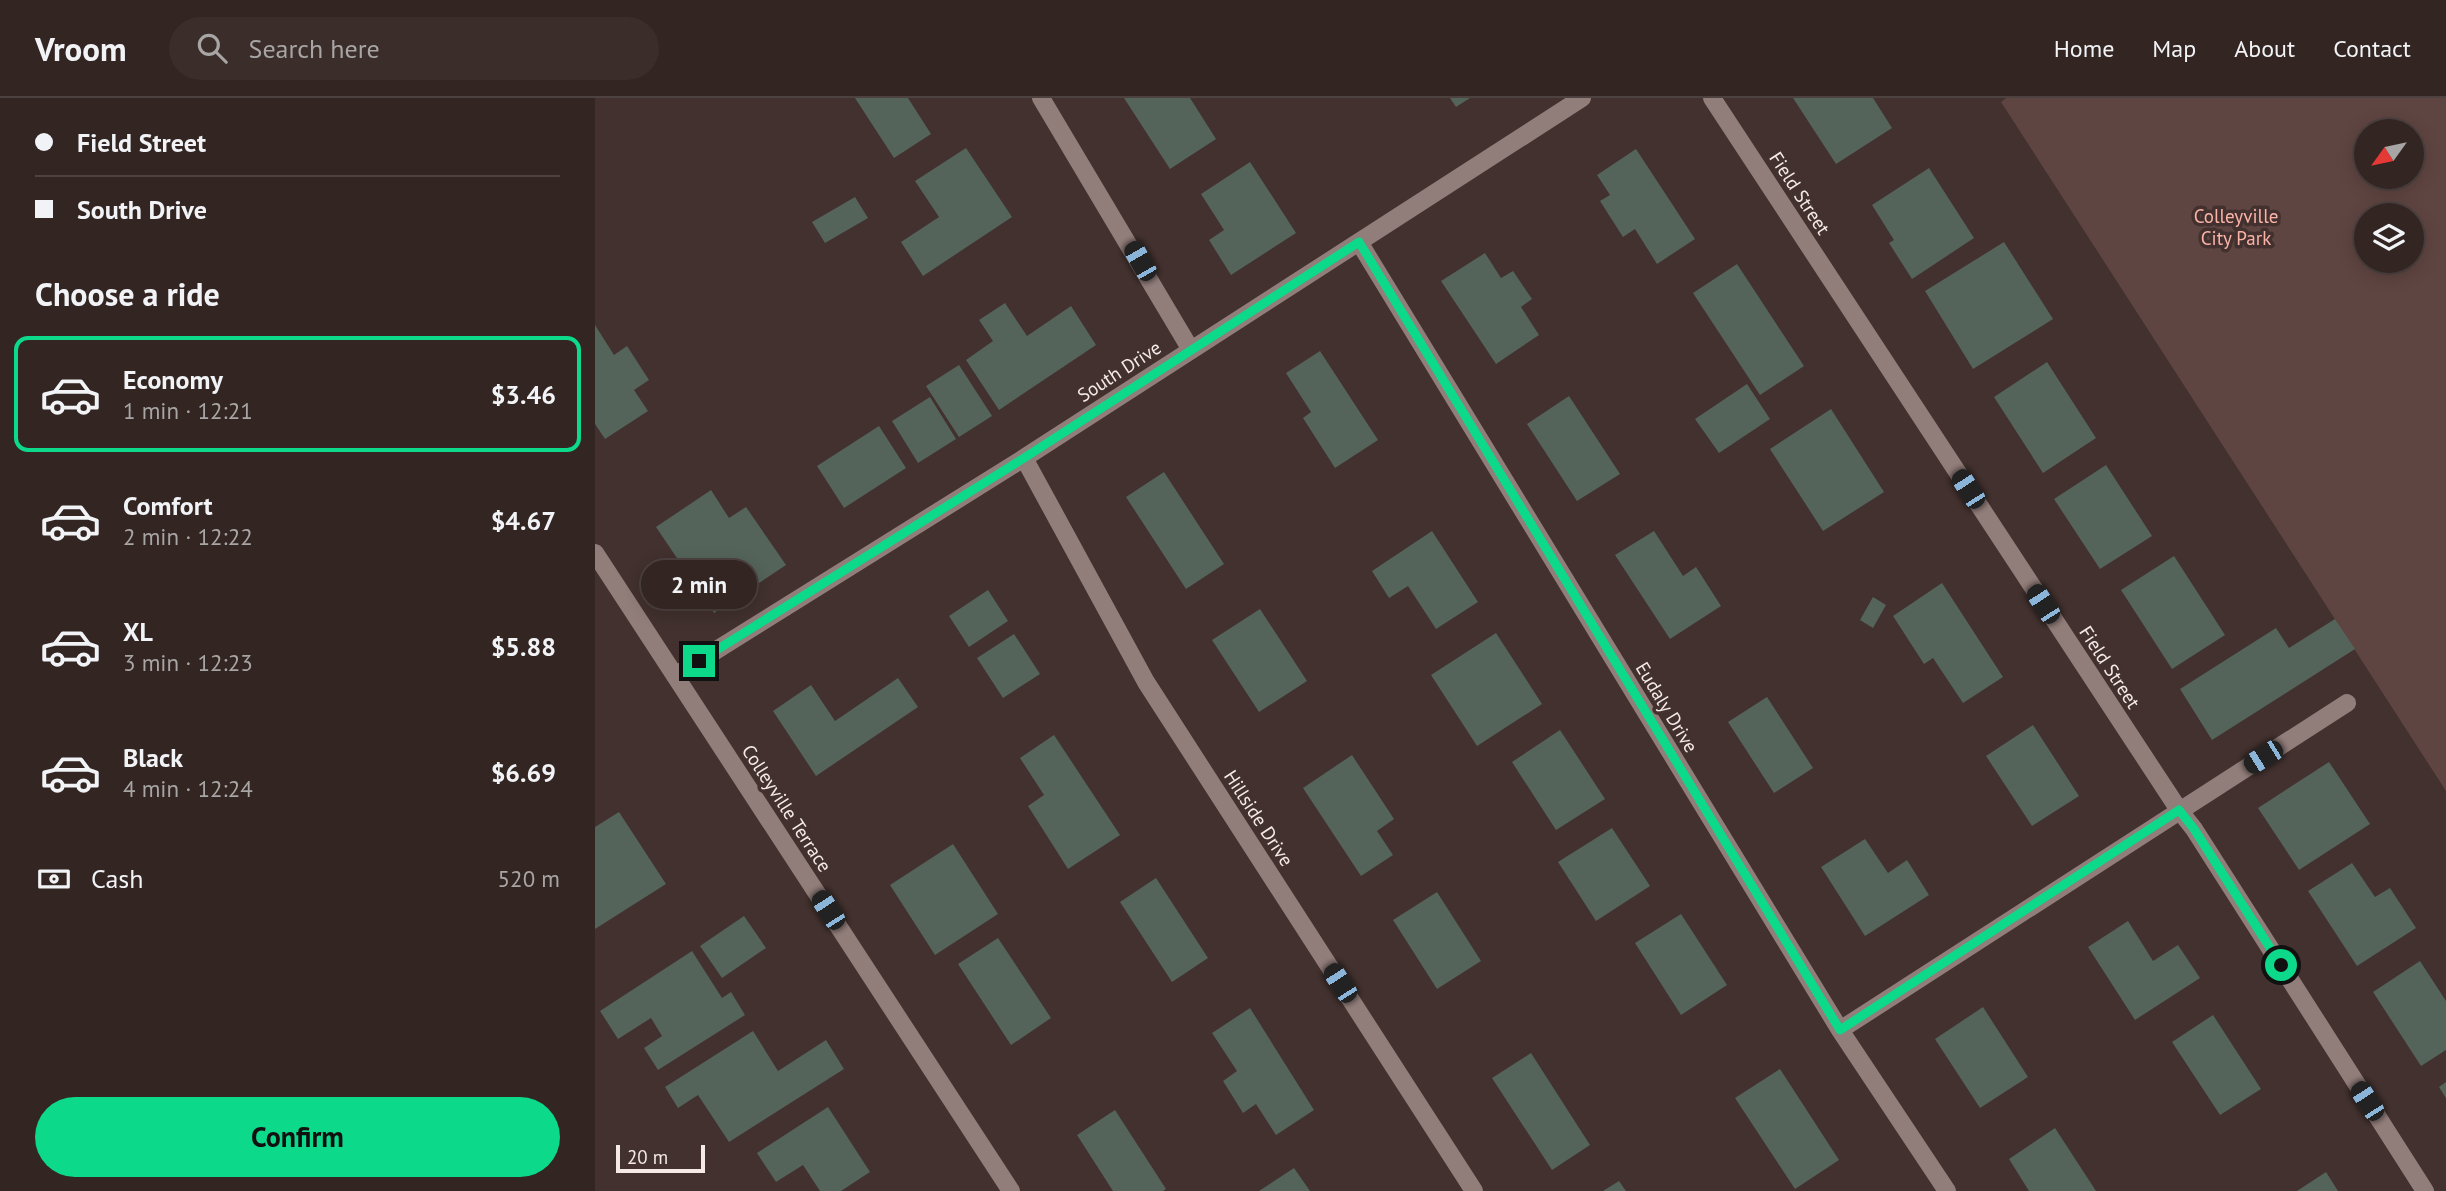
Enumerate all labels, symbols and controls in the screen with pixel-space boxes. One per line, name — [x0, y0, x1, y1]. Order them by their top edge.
search box — [169, 17, 659, 80]
text: Vroom — [35, 27, 127, 70]
icon: search — [193, 29, 231, 67]
text: Search here — [249, 32, 380, 65]
text: Home — [2054, 33, 2114, 64]
text: Map — [2152, 33, 2196, 64]
text: About — [2234, 33, 2295, 64]
text: Contact — [2333, 33, 2411, 64]
north arrow — [2354, 119, 2424, 189]
map controls — [2354, 119, 2424, 273]
text: Field Street — [77, 126, 206, 159]
street label: Field Street — [1764, 147, 1836, 239]
text: South Drive — [77, 193, 207, 226]
button: layers — [2354, 203, 2424, 273]
park label: Colleyville City Park — [2194, 204, 2278, 250]
car — [1121, 238, 1160, 284]
text: Choose a ride — [35, 273, 220, 315]
street label: South Drive — [1073, 335, 1165, 407]
icon: car — [39, 363, 102, 426]
text: Economy — [123, 363, 223, 396]
text: $3.46 — [491, 378, 556, 411]
text: 1 min · 12:21 — [123, 396, 253, 425]
car — [1948, 466, 1989, 512]
icon: car — [39, 489, 102, 552]
text: Comfort — [123, 489, 213, 522]
text: $4.67 — [491, 504, 556, 537]
text: 2 min · 12:22 — [123, 522, 253, 551]
callout: 2 min — [641, 560, 757, 608]
text: 2 min — [671, 570, 727, 599]
car — [2023, 581, 2064, 627]
icon: car — [39, 615, 102, 678]
text: XL — [123, 615, 153, 648]
street label: Field Street — [2074, 621, 2146, 713]
text: $5.88 — [491, 630, 556, 663]
route end — [683, 645, 715, 677]
text: 3 min · 12:23 — [123, 648, 253, 677]
street label: Eudaly Drive — [1631, 657, 1703, 757]
car — [2240, 737, 2287, 777]
street label: Colleyville Terrace — [737, 740, 837, 876]
icon: car — [39, 741, 102, 804]
text: Black — [123, 741, 183, 774]
text: $6.69 — [491, 756, 556, 789]
street label: Hillside Drive — [1219, 766, 1299, 870]
text: 4 min · 12:24 — [123, 774, 253, 803]
icon: cash — [35, 860, 73, 898]
text: Cash — [91, 862, 143, 895]
text: 520 m — [498, 864, 560, 893]
car — [808, 887, 849, 933]
route start — [2265, 949, 2297, 981]
car — [1320, 960, 1361, 1006]
car — [2347, 1078, 2388, 1124]
button: Confirm — [35, 1097, 560, 1177]
scale bar — [616, 1142, 705, 1174]
text: 20 m — [627, 1145, 668, 1169]

